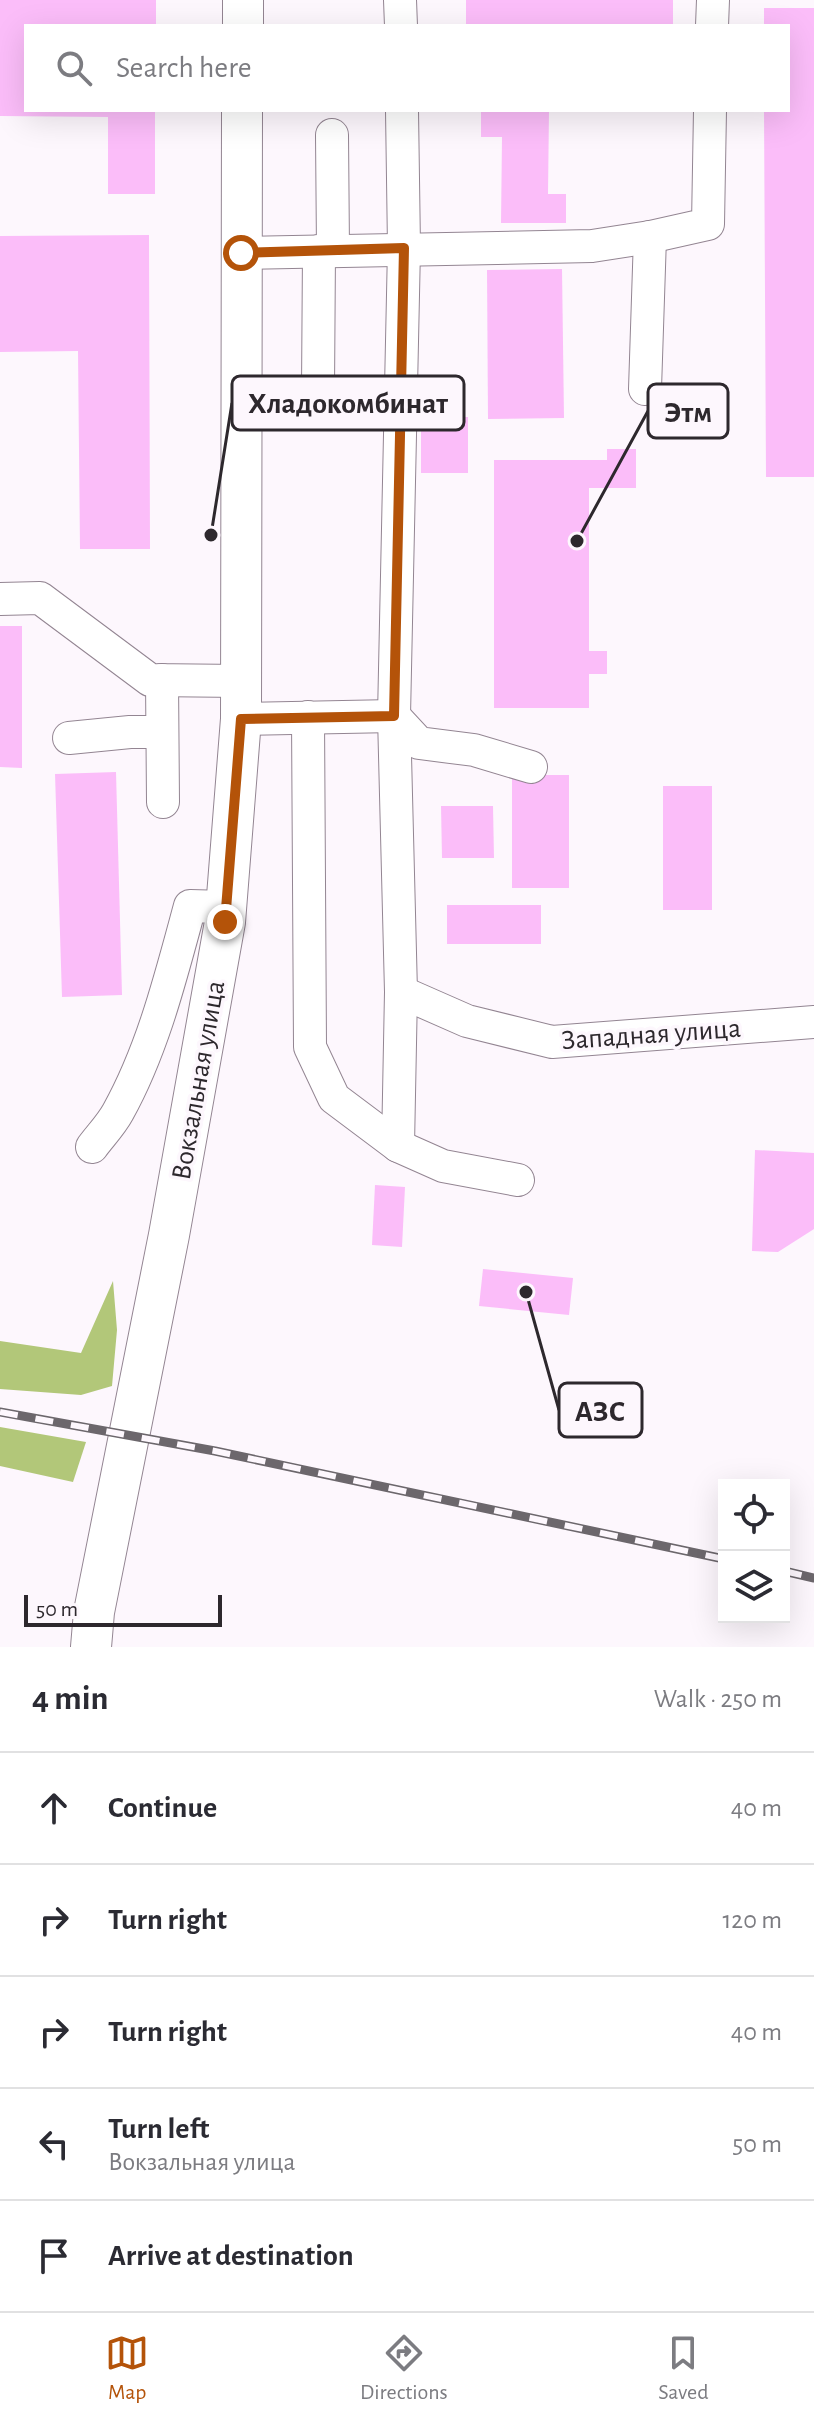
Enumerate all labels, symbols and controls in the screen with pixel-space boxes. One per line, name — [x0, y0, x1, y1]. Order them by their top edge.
search box — [24, 24, 790, 112]
icon: search — [52, 46, 96, 90]
text: Search here — [116, 53, 252, 83]
route start — [223, 235, 259, 271]
callout: Хладокомбинат — [232, 376, 464, 430]
callout: Этм — [648, 384, 728, 438]
text: Хладокомбинат — [248, 389, 448, 419]
text: Этм — [664, 398, 712, 428]
route end — [207, 904, 243, 940]
street label: Вокзальная улица — [168, 978, 230, 1182]
street label: Западная улица — [560, 1015, 742, 1055]
callout: АЗС — [559, 1383, 642, 1437]
text: АЗС — [575, 1397, 625, 1427]
map controls — [718, 1479, 790, 1623]
button: locate — [718, 1479, 790, 1551]
button: layers — [718, 1551, 790, 1623]
scale bar — [24, 1591, 222, 1627]
text: 50 m — [36, 1598, 78, 1620]
text: 4 min — [32, 1682, 109, 1716]
text: Walk · 250 m — [654, 1686, 782, 1712]
icon: ahead — [32, 1786, 76, 1830]
text: Continue — [108, 1793, 217, 1823]
text: 40 m — [731, 1795, 782, 1821]
icon: right — [32, 1898, 76, 1942]
text: Turn right — [108, 1905, 227, 1935]
text: 120 m — [722, 1907, 782, 1933]
icon: right — [32, 2010, 76, 2054]
text: Turn right — [108, 2017, 227, 2047]
text: 40 m — [731, 2019, 782, 2045]
text: Turn left — [108, 2114, 209, 2144]
icon: left — [32, 2122, 76, 2166]
text: 50 m — [732, 2131, 782, 2157]
text: Вокзальная улица — [108, 2149, 295, 2175]
icon: arrive — [32, 2234, 76, 2278]
text: Arrive at destination — [108, 2241, 354, 2271]
tab: Map — [105, 2331, 149, 2405]
tab: Directions — [360, 2331, 448, 2405]
tab: Saved — [658, 2331, 709, 2405]

